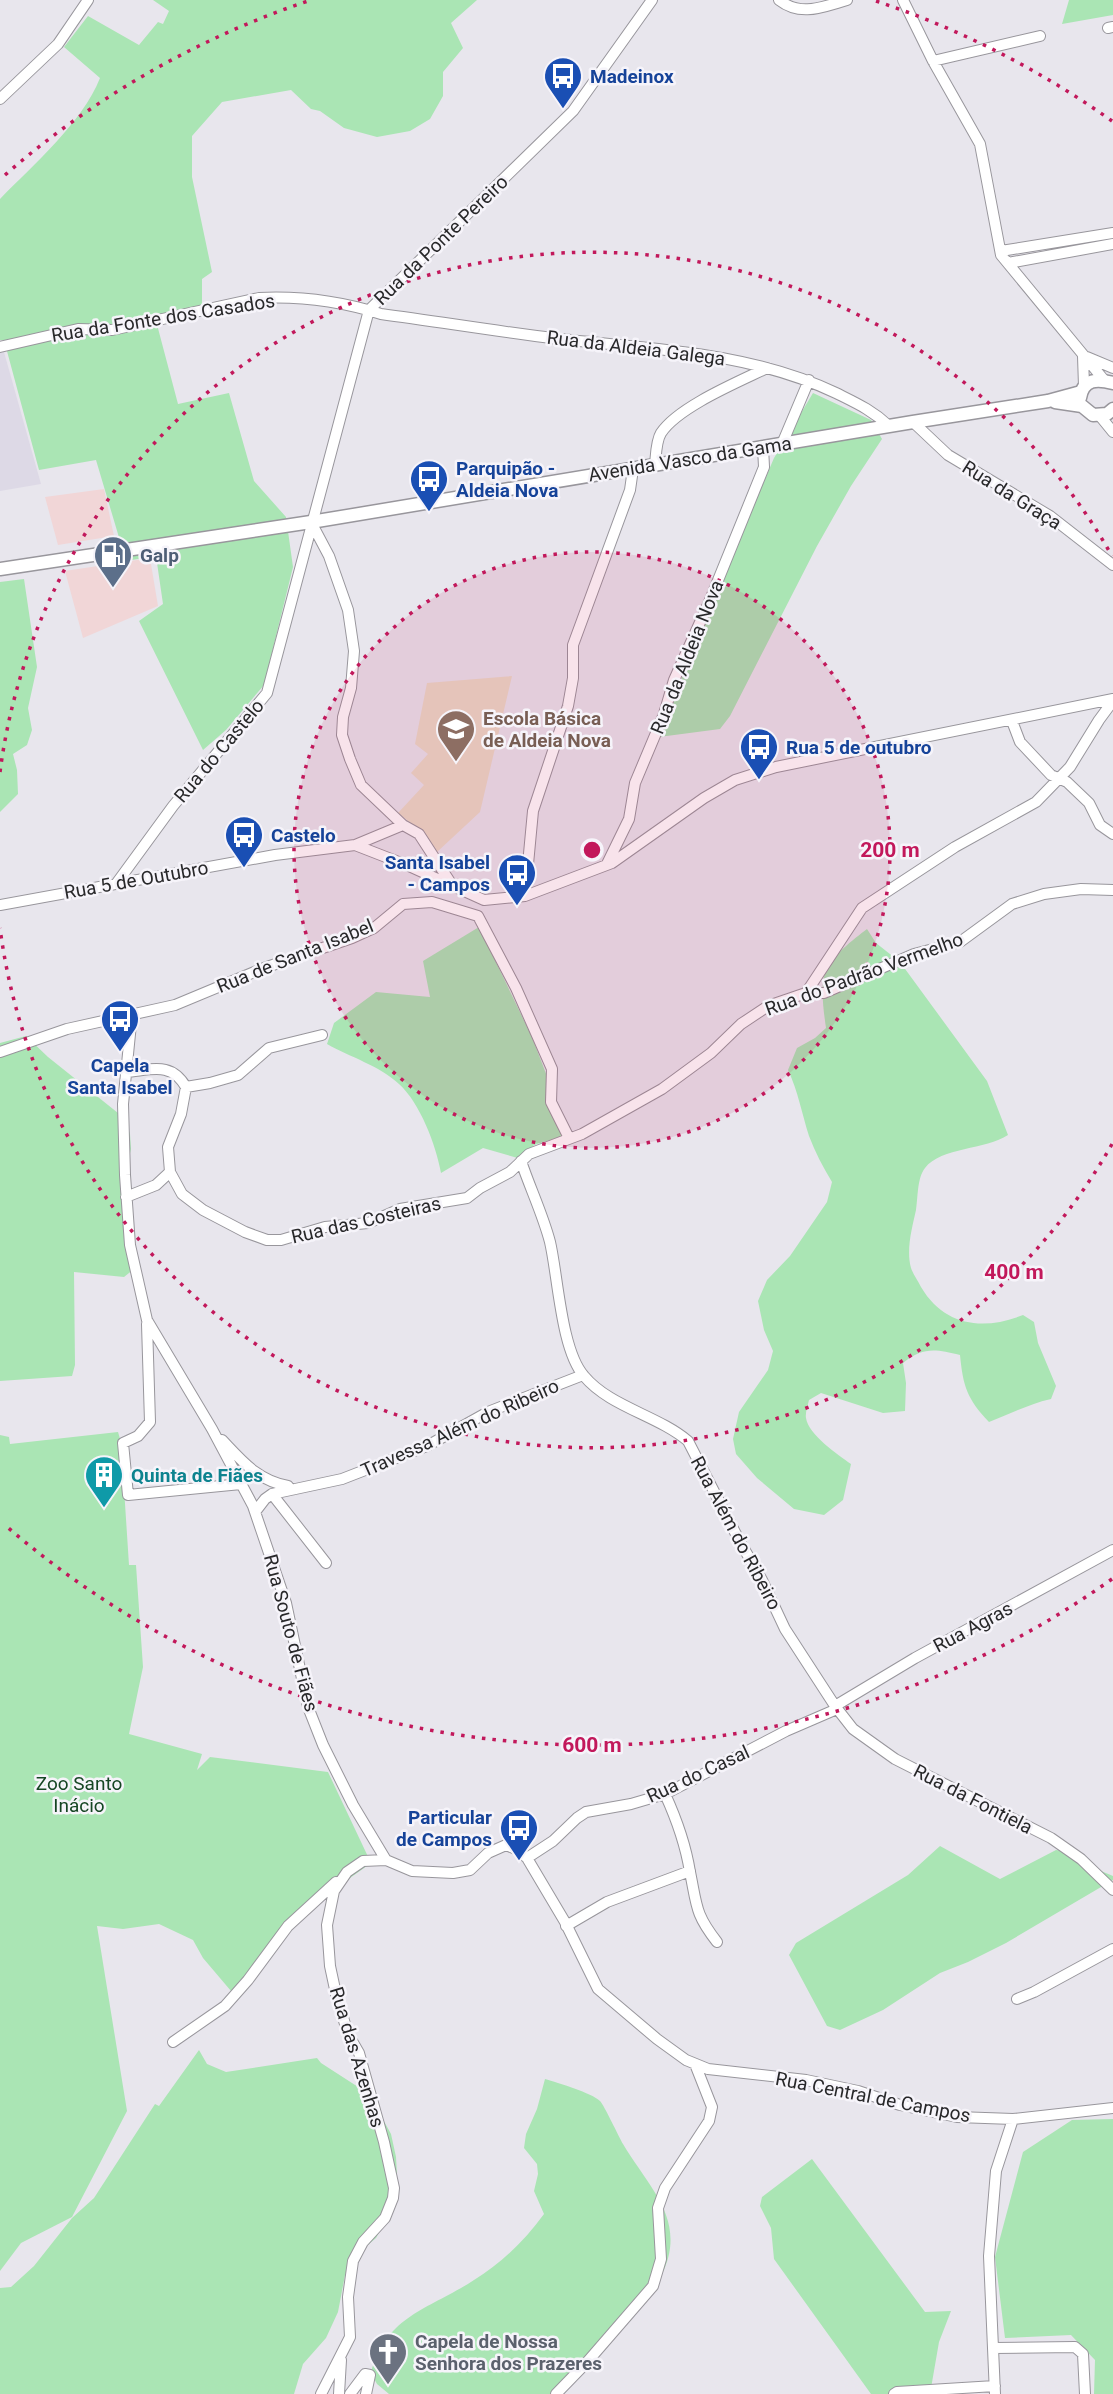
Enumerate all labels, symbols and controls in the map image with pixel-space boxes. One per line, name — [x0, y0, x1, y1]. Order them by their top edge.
bus stop icon: Madeinox — [542, 55, 584, 110]
place label: Madeinox — [590, 65, 674, 88]
street label: Rua da Ponte Pereiro — [369, 170, 513, 310]
street label: Rua da Fonte dos Casados — [50, 289, 276, 347]
street label: Rua da Aldeia Galega — [546, 326, 726, 370]
street label: Avenida Vasco da Gama — [587, 432, 793, 486]
street label: Rua da Graça — [958, 455, 1066, 535]
place label: Parquipão - Aldeia Nova — [456, 457, 558, 502]
bus stop icon: Parquipão - Aldeia Nova — [408, 458, 450, 513]
fuel station icon: Galp — [92, 534, 134, 589]
place label: Galp — [140, 544, 179, 567]
street label: Rua da Aldeia Nova — [646, 577, 728, 737]
street label: Rua do Castelo — [169, 695, 269, 807]
place label: Escola Básica de Aldeia Nova — [483, 707, 611, 752]
school or university icon: Escola Básica de Aldeia Nova — [435, 708, 477, 763]
bus stop icon: Rua 5 de outubro — [738, 726, 780, 781]
place label: Rua 5 de outubro — [786, 736, 932, 759]
bus stop icon: Castelo — [223, 814, 265, 869]
place label: Castelo — [271, 824, 336, 847]
centre of rings — [580, 838, 604, 862]
text: 200 m — [860, 838, 920, 862]
place label: Santa Isabel - Campos — [385, 851, 490, 896]
bus stop icon: Santa Isabel - Campos — [496, 852, 538, 907]
street label: Rua 5 de Outubro — [62, 856, 210, 904]
street label: Rua de Santa Isabel — [213, 914, 377, 998]
street label: Rua do Padrão Vermelho — [762, 927, 966, 1021]
bus stop icon: Capela Santa Isabel — [99, 998, 141, 1053]
place label: Capela Santa Isabel — [67, 1054, 173, 1099]
street label: Rua das Costeiras — [289, 1192, 443, 1248]
text: 400 m — [984, 1260, 1044, 1284]
street label: Travessa Além do Ribeiro — [357, 1374, 563, 1482]
street label: Rua Além do Ribeiro — [686, 1452, 786, 1614]
building icon: Quinta de Fiães — [83, 1454, 125, 1509]
place label: Quinta de Fiães — [131, 1464, 263, 1487]
street label: Rua Souto de Fiães — [259, 1552, 323, 1714]
street label: Rua Agras — [929, 1597, 1017, 1657]
text: 600 m — [562, 1733, 622, 1757]
street label: Rua do Casal — [643, 1740, 753, 1808]
street label: Rua da Fontiela — [910, 1759, 1036, 1839]
park label: Zoo Santo Inácio — [36, 1772, 122, 1817]
place label: Particular de Campos — [396, 1806, 492, 1851]
bus stop icon: Particular de Campos — [498, 1807, 540, 1862]
street label: Rua das Azenhas — [325, 1984, 389, 2130]
street label: Rua Central de Campos — [773, 2067, 973, 2127]
place label: Capela de Nossa Senhora dos Prazeres — [415, 2330, 602, 2375]
church icon: Capela de Nossa Senhora dos Prazeres — [367, 2331, 409, 2386]

